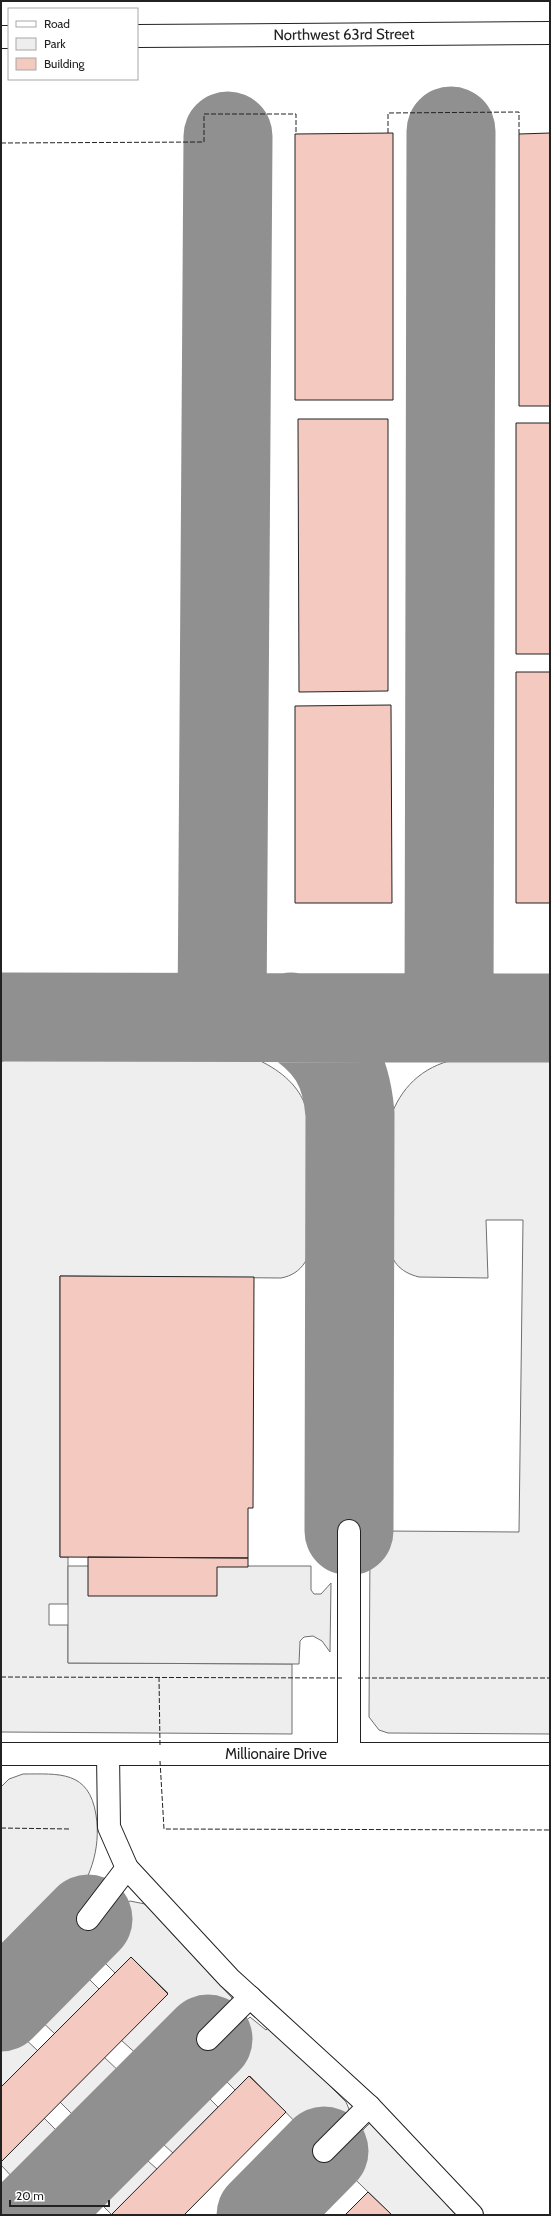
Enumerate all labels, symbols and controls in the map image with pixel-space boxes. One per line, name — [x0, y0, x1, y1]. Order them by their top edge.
legend — [8, 8, 138, 80]
text: Road — [44, 16, 70, 31]
street label: Northwest 63rd Street — [273, 25, 415, 44]
text: Park — [44, 36, 66, 51]
text: Building — [44, 56, 86, 71]
street label: Millionaire Drive — [225, 1745, 327, 1763]
scale bar — [10, 2182, 109, 2208]
text: 20 m — [16, 2188, 44, 2203]

